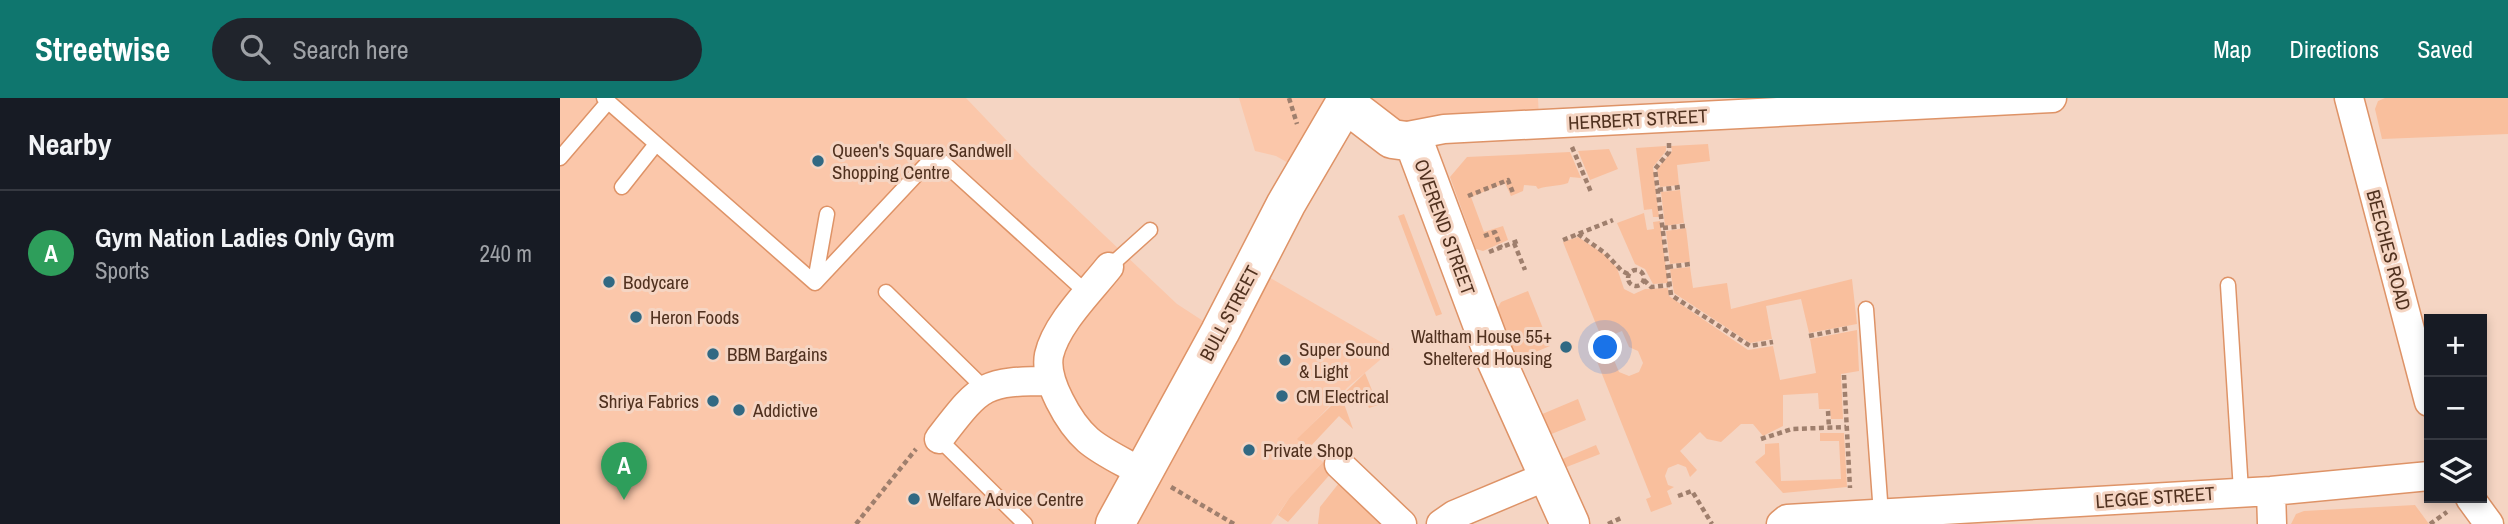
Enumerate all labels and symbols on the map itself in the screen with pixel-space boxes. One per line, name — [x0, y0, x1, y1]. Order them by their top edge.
street label: HERBERT STREET — [1568, 102, 1709, 136]
place label: Queen's Square Sandwell Shopping Centre — [832, 137, 1012, 185]
marker: Queen's Square Sandwell Shopping Centre — [810, 153, 826, 169]
street label: OVEREND STREET — [1408, 155, 1482, 299]
street label: BEECHES ROAD — [2360, 187, 2418, 313]
street label: BULL STREET — [1193, 260, 1265, 365]
place label: Bodycare — [623, 269, 689, 295]
marker: Bodycare — [601, 274, 617, 290]
place label: Heron Foods — [650, 304, 740, 330]
marker: Heron Foods — [628, 309, 644, 325]
place label: Waltham House 55+ Sheltered Housing — [1411, 323, 1552, 371]
your location — [1588, 330, 1622, 364]
place label: Super Sound & Light — [1299, 336, 1390, 384]
marker: Waltham House 55+ Sheltered Housing — [1558, 339, 1574, 355]
place label: BBM Bargains — [727, 341, 828, 367]
marker: BBM Bargains — [705, 346, 721, 362]
marker: Super Sound & Light — [1277, 352, 1293, 368]
place label: CM Electrical — [1296, 383, 1389, 409]
place label: Shriya Fabrics — [598, 388, 699, 414]
marker: CM Electrical — [1274, 388, 1290, 404]
marker: Shriya Fabrics — [705, 393, 721, 409]
place label: Addictive — [752, 397, 818, 423]
marker: Addictive — [731, 402, 747, 418]
place label: Private Shop — [1263, 437, 1353, 463]
pin: A — [601, 442, 647, 500]
marker: Private Shop — [1241, 442, 1257, 458]
street label: LEGGE STREET — [2094, 480, 2216, 514]
place label: Welfare Advice Centre — [928, 486, 1084, 512]
marker: Welfare Advice Centre — [906, 491, 922, 507]

